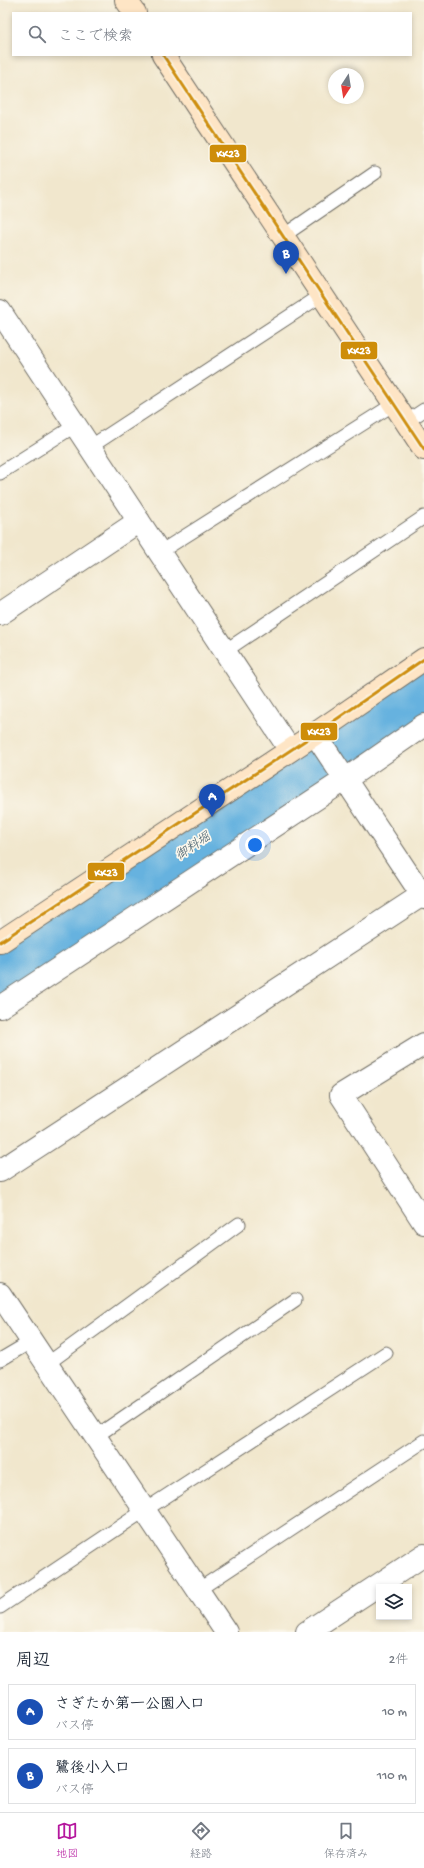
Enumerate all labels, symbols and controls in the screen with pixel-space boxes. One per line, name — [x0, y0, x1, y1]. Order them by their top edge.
search box — [12, 12, 412, 56]
icon: search — [26, 23, 48, 45]
text: ここで検索 — [58, 28, 133, 46]
north arrow — [328, 68, 364, 104]
line badge: KK23 — [209, 144, 247, 163]
text: KK23 — [215, 149, 240, 161]
pin: B — [273, 241, 299, 274]
line badge: KK23 — [340, 341, 378, 360]
text: KK23 — [346, 346, 371, 358]
line badge: KK23 — [300, 722, 338, 741]
text: KK23 — [306, 727, 331, 739]
pin: A — [199, 784, 225, 817]
water label: 御料堀 — [172, 829, 215, 864]
your location — [245, 835, 265, 855]
line badge: KK23 — [87, 862, 125, 881]
text: KK23 — [93, 868, 118, 880]
map controls — [376, 1584, 412, 1620]
button: layers — [376, 1584, 412, 1620]
text: 周辺 — [16, 1652, 50, 1672]
text: 2件 — [389, 1653, 408, 1668]
text: さぎたか第一公園入口 — [55, 1696, 205, 1714]
text: A — [26, 1705, 34, 1720]
text: 10 m — [382, 1705, 407, 1720]
text: バス停 — [55, 1719, 94, 1734]
text: 鷺後小入口 — [55, 1760, 130, 1778]
text: B — [27, 1769, 33, 1784]
text: 110 m — [377, 1769, 407, 1784]
text: バス停 — [55, 1783, 94, 1798]
tab: 地図 — [56, 1820, 78, 1861]
tab: 経路 — [190, 1820, 212, 1861]
tab: 保存済み — [324, 1820, 368, 1861]

